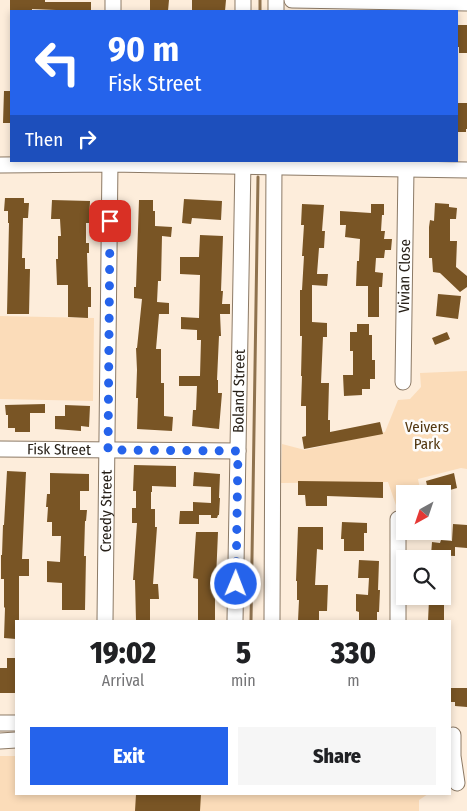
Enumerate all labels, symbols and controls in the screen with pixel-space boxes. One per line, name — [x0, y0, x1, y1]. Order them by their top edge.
text: 90 m — [108, 28, 179, 70]
icon: left — [25, 30, 90, 95]
text: Fisk Street — [108, 70, 201, 97]
icon: right — [73, 125, 101, 153]
text: Then — [25, 128, 63, 151]
pin — [89, 200, 131, 242]
icon: arrive — [96, 207, 124, 235]
street label: Vivian Close — [395, 239, 414, 313]
street label: Boland Street — [229, 349, 249, 433]
park label: Veivers Park — [405, 418, 449, 453]
street label: Fisk Street — [27, 440, 91, 459]
street label: Creedy Street — [97, 470, 116, 552]
north arrow — [396, 485, 451, 540]
map controls — [396, 485, 451, 605]
button: search — [396, 550, 451, 605]
position arrow — [209, 557, 261, 609]
text: 19:02 — [90, 635, 156, 671]
text: 5 — [236, 635, 251, 671]
text: 330 — [331, 635, 376, 671]
text: Arrival — [102, 671, 144, 690]
text: min — [231, 671, 256, 690]
text: m — [347, 671, 360, 690]
button: Exit — [30, 727, 228, 785]
button: Share — [238, 727, 436, 785]

